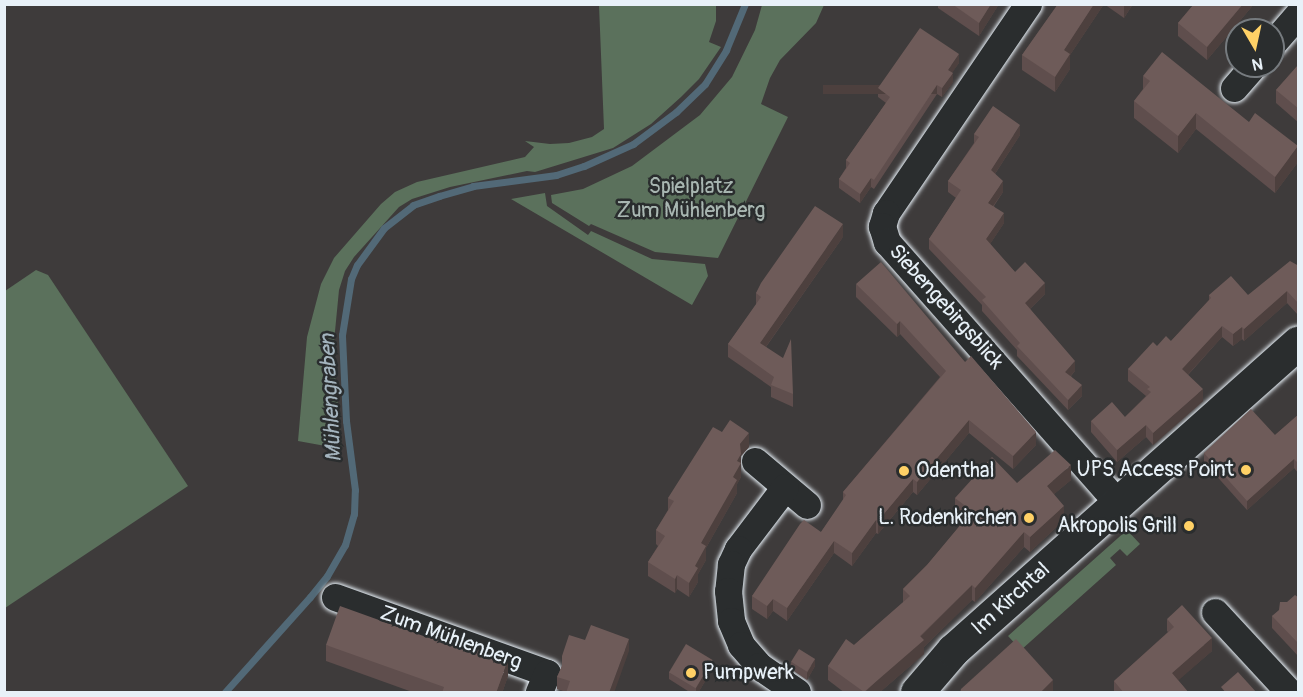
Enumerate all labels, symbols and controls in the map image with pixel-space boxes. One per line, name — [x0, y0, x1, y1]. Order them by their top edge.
north arrow — [1225, 18, 1285, 78]
text: N — [1251, 53, 1264, 75]
park label: Spielplatz Zum Mühlenberg — [617, 174, 765, 224]
street label: Siebengebirgsblick — [883, 239, 1009, 375]
water label: Mühlengraben — [314, 333, 348, 463]
place label: UPS Access Point — [1077, 457, 1234, 483]
place label: Odenthal — [916, 458, 995, 484]
marker: UPS Access Point — [1239, 463, 1253, 477]
marker: Odenthal — [897, 464, 911, 478]
place label: L. Rodenkirchen — [878, 505, 1017, 531]
marker: L. Rodenkirchen — [1022, 511, 1036, 525]
place label: Akropolis Grill — [1057, 513, 1177, 539]
marker: Akropolis Grill — [1182, 519, 1196, 533]
street label: Im Kirchtal — [967, 557, 1055, 641]
street label: Zum Mühlenberg — [377, 601, 525, 675]
place label: Pumpwerk — [703, 660, 794, 686]
marker: Pumpwerk — [684, 666, 698, 680]

